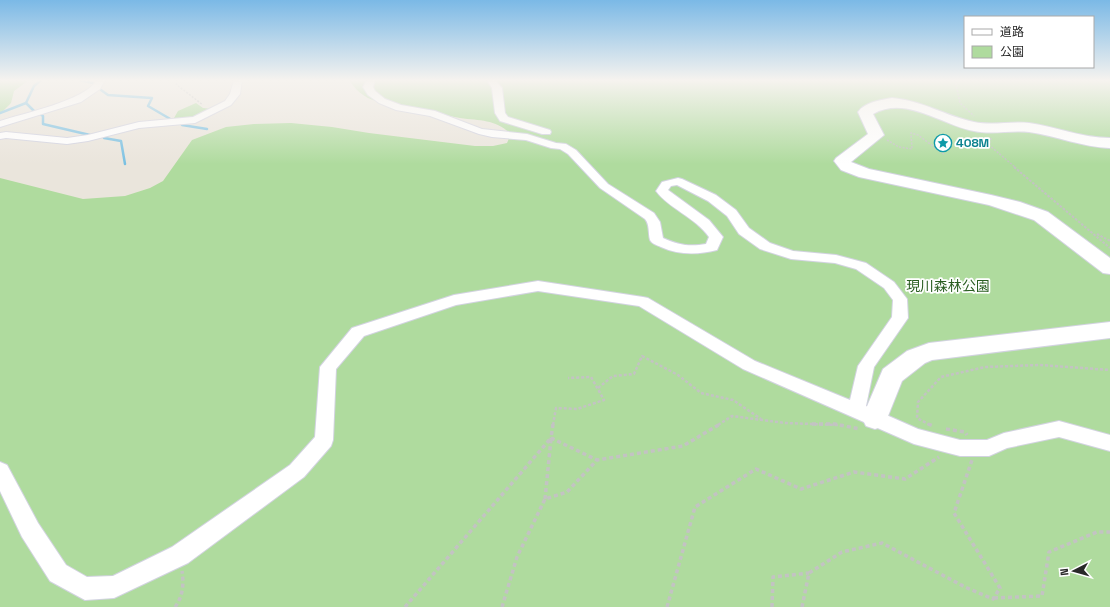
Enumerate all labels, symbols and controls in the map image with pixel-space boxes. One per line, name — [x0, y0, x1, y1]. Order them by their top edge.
legend — [964, 16, 1094, 68]
text: 道路 — [1000, 24, 1024, 40]
text: 公園 — [1000, 44, 1024, 60]
place icon: 408M — [933, 133, 953, 153]
place label: 408M — [956, 135, 989, 151]
park label: 現川森林公園 — [906, 277, 990, 295]
north arrow — [1054, 551, 1094, 591]
text: N — [1057, 568, 1071, 576]

